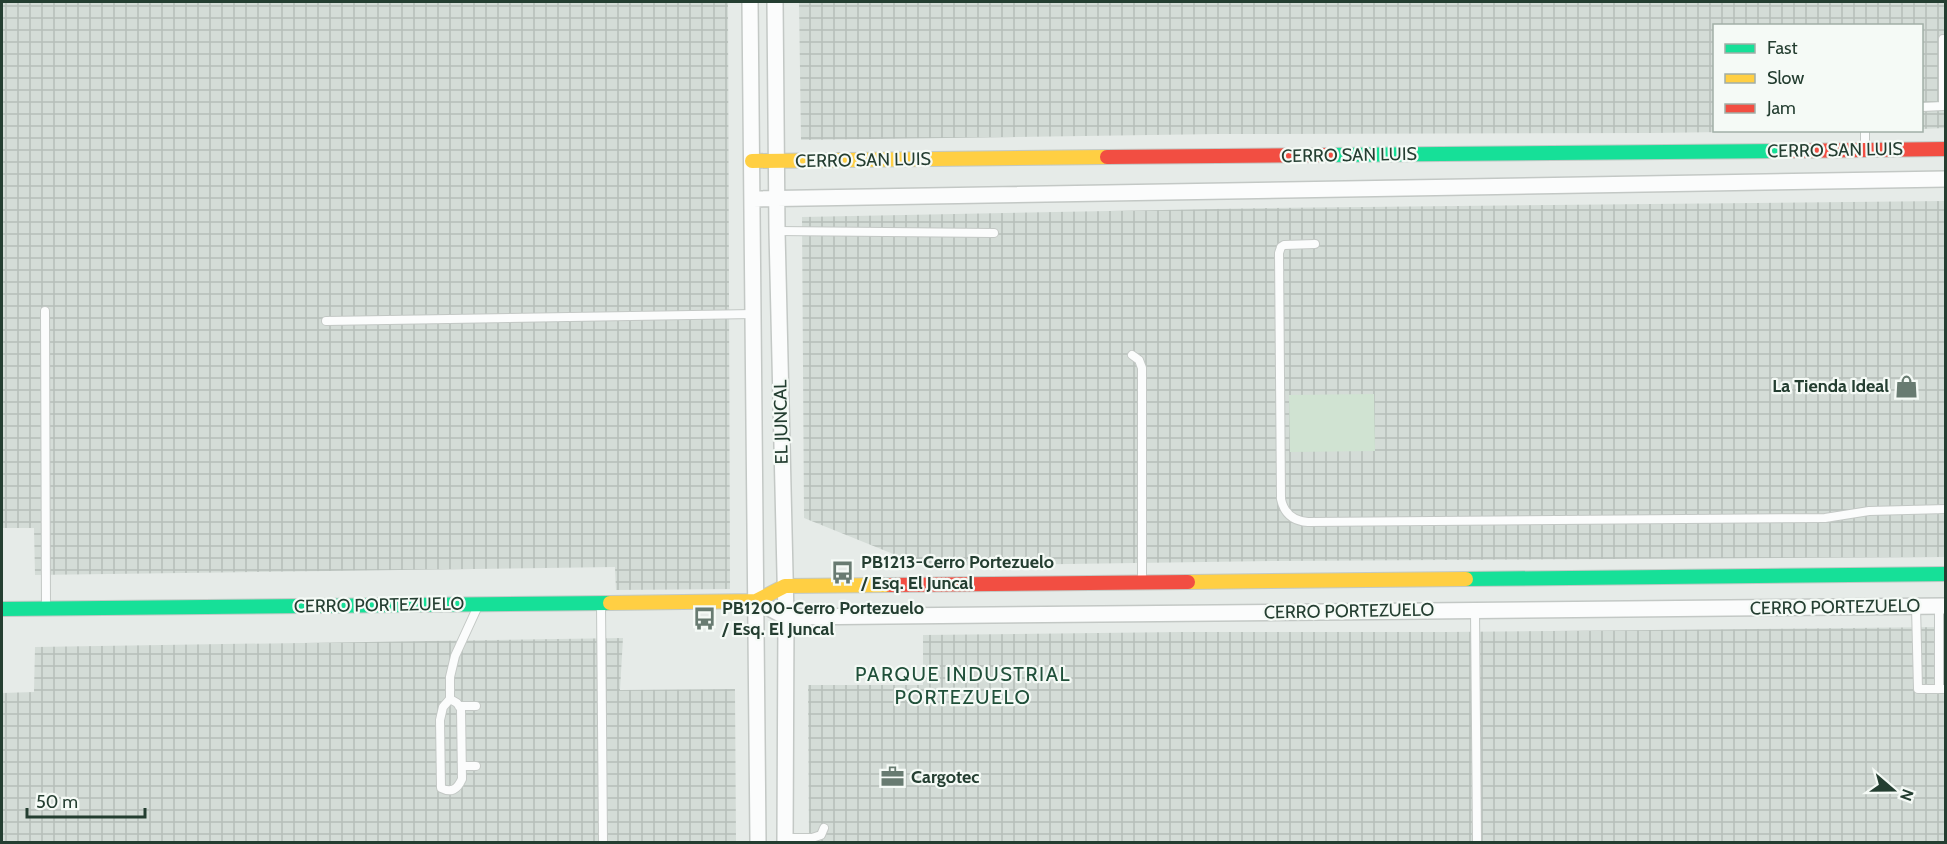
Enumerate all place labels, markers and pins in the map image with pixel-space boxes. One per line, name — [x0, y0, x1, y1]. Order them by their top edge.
shop icon: La Tienda Ideal — [1894, 373, 1920, 399]
place label: La Tienda Ideal — [1772, 375, 1889, 397]
place label: PB1213-Cerro Portezuelo / Esq. El Juncal — [860, 551, 1054, 594]
bus stop icon: PB1213-Cerro Portezuelo / Esq. El Juncal — [830, 559, 856, 585]
place label: PB1200-Cerro Portezuelo / Esq. El Juncal — [721, 597, 924, 640]
bus stop icon: PB1200-Cerro Portezuelo / Esq. El Juncal — [691, 605, 717, 631]
office icon: Cargotec — [880, 764, 906, 790]
place label: Cargotec — [911, 766, 980, 788]

